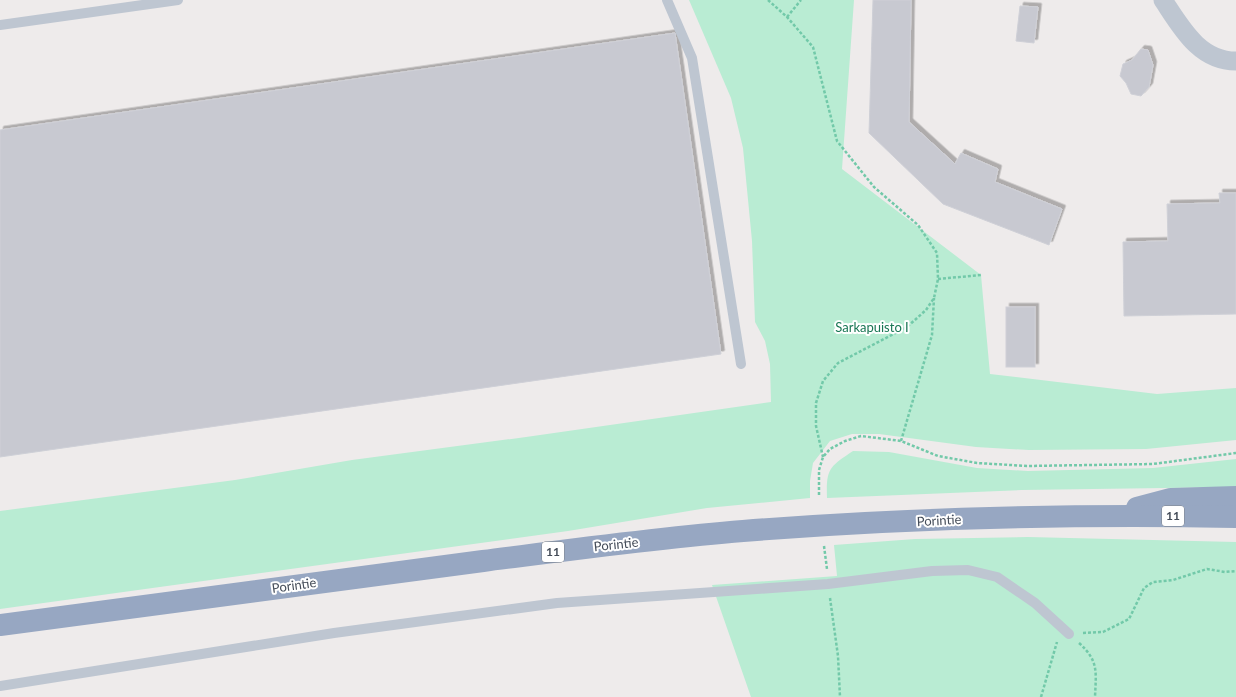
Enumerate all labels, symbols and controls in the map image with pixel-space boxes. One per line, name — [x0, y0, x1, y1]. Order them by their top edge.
park label: Sarkapuisto I — [835, 319, 909, 335]
road number: 11 — [1162, 506, 1184, 526]
street label: Porintie — [916, 511, 962, 529]
street label: Porintie — [593, 534, 639, 554]
road number: 11 — [542, 542, 564, 562]
street label: Porintie — [271, 574, 317, 596]

